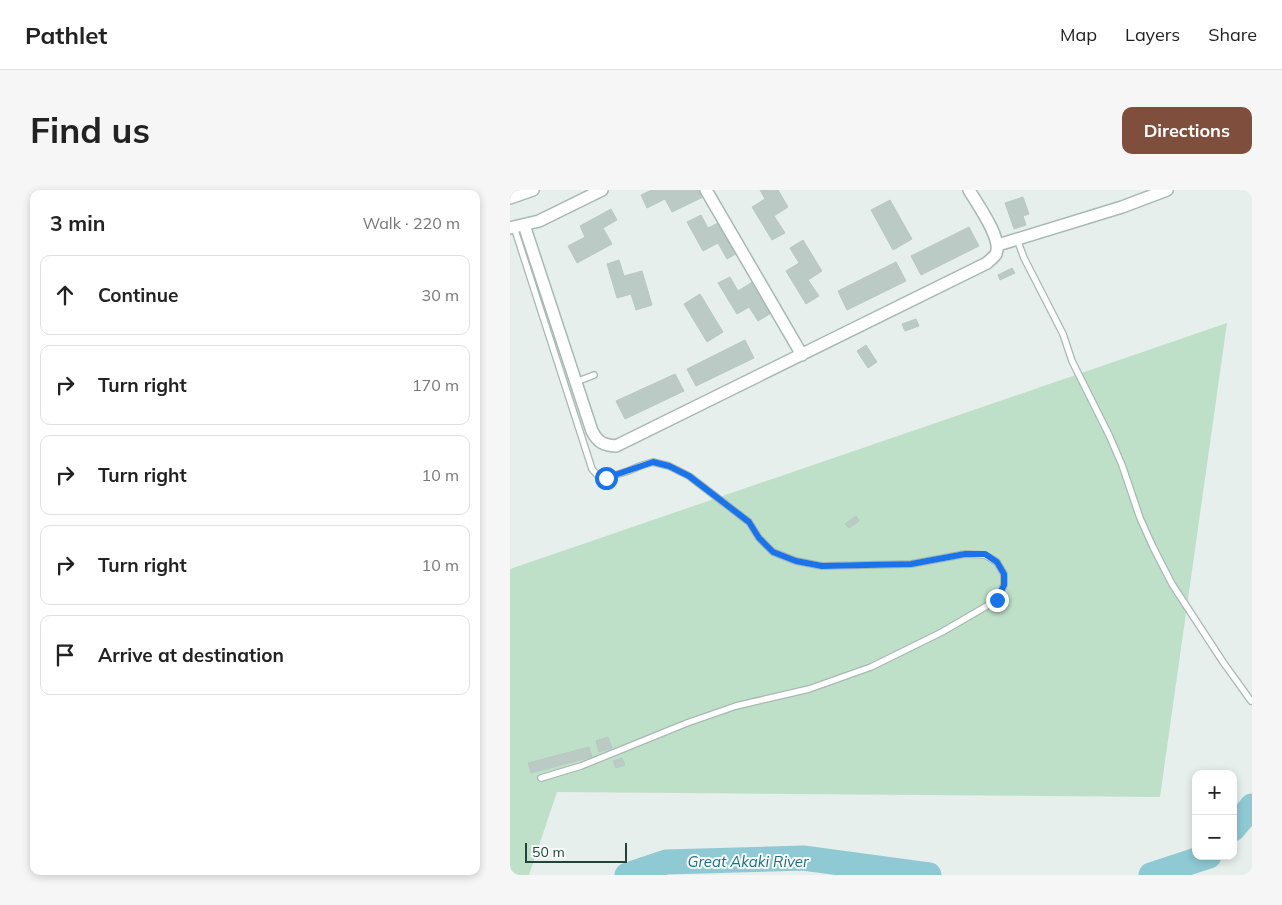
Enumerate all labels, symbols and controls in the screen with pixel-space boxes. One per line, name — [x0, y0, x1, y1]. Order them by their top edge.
text: Pathlet — [25, 20, 107, 50]
text: Map — [1060, 23, 1097, 46]
text: Layers — [1125, 23, 1180, 46]
text: Share — [1208, 23, 1257, 46]
button: Directions — [1122, 107, 1252, 154]
text: Find us — [30, 108, 150, 152]
text: 3 min — [50, 210, 105, 236]
text: Walk · 220 m — [362, 213, 460, 233]
icon: ahead — [51, 281, 79, 309]
text: Continue — [98, 283, 178, 307]
text: 30 m — [422, 285, 459, 305]
icon: right — [51, 371, 79, 399]
text: Turn right — [98, 373, 187, 397]
text: 170 m — [412, 375, 459, 395]
icon: right — [51, 461, 79, 489]
text: Turn right — [98, 463, 187, 487]
text: 10 m — [422, 465, 459, 485]
route start — [595, 467, 618, 490]
icon: right — [51, 551, 79, 579]
text: Turn right — [98, 553, 187, 577]
text: 10 m — [422, 555, 459, 575]
route end — [986, 589, 1009, 612]
icon: arrive — [51, 641, 79, 669]
text: Arrive at destination — [98, 643, 284, 667]
map controls — [1192, 770, 1237, 860]
button: + — [1192, 770, 1237, 815]
button: − — [1192, 815, 1237, 860]
scale bar — [525, 840, 628, 863]
text: 50 m — [532, 843, 565, 861]
water label: Great Akaki River — [688, 852, 809, 871]

